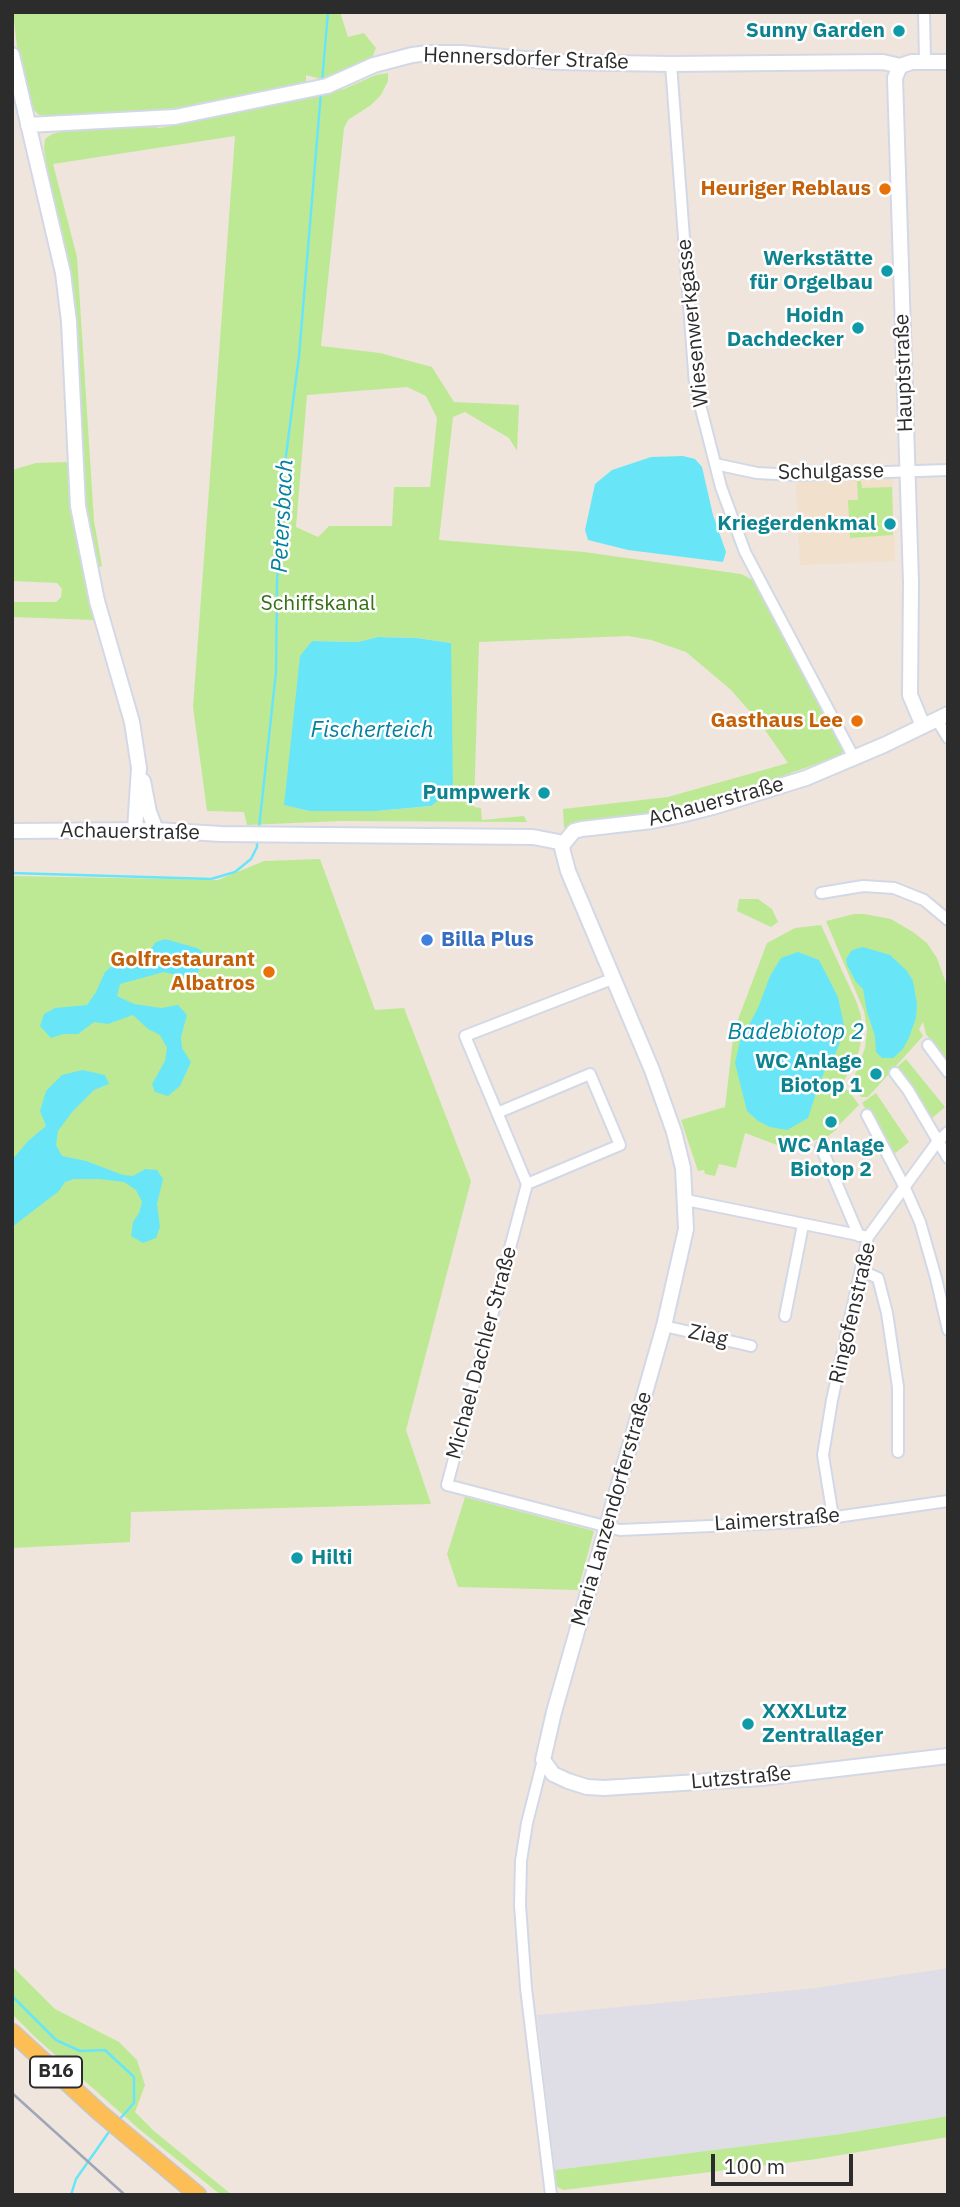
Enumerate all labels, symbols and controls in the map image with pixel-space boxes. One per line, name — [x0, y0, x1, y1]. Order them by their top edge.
place label: Sunny Garden — [746, 18, 885, 44]
marker: Sunny Garden — [891, 23, 907, 39]
street label: Hennersdorfer Straße — [423, 43, 629, 75]
place label: Heuriger Reblaus — [700, 176, 871, 202]
marker: Heuriger Reblaus — [877, 181, 893, 197]
street label: Wiesenwerkgasse — [672, 238, 714, 408]
place label: Werkstätte für Orgelbau — [749, 246, 873, 296]
marker: Werkstätte für Orgelbau — [879, 263, 895, 279]
place label: Hoidn Dachdecker — [727, 303, 844, 353]
street label: Hauptstraße — [889, 313, 919, 433]
marker: Hoidn Dachdecker — [850, 320, 866, 336]
water label: Petersbach — [266, 458, 300, 574]
street label: Schulgasse — [778, 458, 884, 486]
place label: Kriegerdenkmal — [717, 511, 876, 537]
marker: Kriegerdenkmal — [882, 516, 898, 532]
park label: Schiffskanal — [261, 591, 375, 617]
place label: Gasthaus Lee — [710, 708, 843, 734]
marker: Gasthaus Lee — [849, 713, 865, 729]
water label: Fischerteich — [310, 716, 434, 744]
street label: Achauerstraße — [645, 772, 787, 832]
place label: Pumpwerk — [423, 780, 530, 806]
marker: Pumpwerk — [536, 785, 552, 801]
street label: Achauerstraße — [60, 818, 200, 846]
place label: Billa Plus — [441, 927, 534, 953]
marker: Billa Plus — [419, 932, 435, 948]
place label: Golfrestaurant Albatros — [110, 947, 255, 997]
marker: Golfrestaurant Albatros — [261, 964, 277, 980]
water label: Badebiotop 2 — [728, 1018, 864, 1046]
place label: WC Anlage Biotop 1 — [755, 1049, 862, 1099]
marker: WC Anlage Biotop 1 — [868, 1066, 884, 1082]
marker: WC Anlage Biotop 2 — [823, 1114, 839, 1130]
place label: WC Anlage Biotop 2 — [777, 1133, 885, 1183]
street label: Ringofenstraße — [824, 1240, 882, 1386]
street label: Michael Dachler Straße — [441, 1244, 523, 1462]
street label: Ziag — [686, 1319, 730, 1353]
street label: Maria Lanzendorferstraße — [566, 1389, 658, 1629]
street label: Laimerstraße — [713, 1503, 841, 1537]
place label: Hilti — [311, 1545, 353, 1571]
marker: Hilti — [289, 1550, 305, 1566]
place label: XXXLutz Zentrallager — [762, 1699, 883, 1749]
marker: XXXLutz Zentrallager — [740, 1716, 756, 1732]
street label: Lutzstraße — [690, 1761, 792, 1795]
road number: B16 — [30, 2056, 82, 2088]
scale bar — [715, 2140, 857, 2184]
text: 100 m — [724, 2152, 785, 2180]

